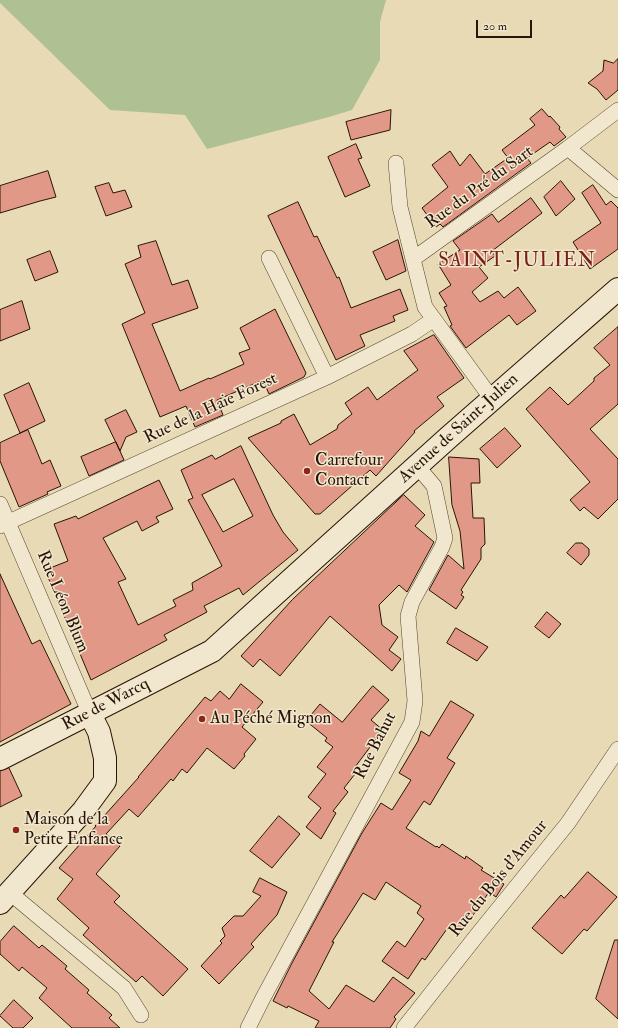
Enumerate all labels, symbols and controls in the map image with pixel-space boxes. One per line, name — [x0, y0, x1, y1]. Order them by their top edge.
scale bar — [478, 12, 534, 38]
text: 20 m — [483, 19, 507, 34]
street label: Rue du Pré du Sart — [422, 142, 538, 234]
district label: SAINT-JULIEN — [438, 251, 596, 273]
street label: Rue de la Haie Forest — [141, 369, 281, 449]
street label: Avenue de Saint-Julien — [395, 370, 523, 488]
place label: Carrefour Contact — [315, 451, 383, 491]
marker: Carrefour Contact — [302, 466, 312, 476]
street label: Rue Léon Blum — [31, 548, 93, 656]
street label: Rue de Warcq — [59, 674, 153, 736]
place label: Au Péché Mignon — [210, 709, 331, 729]
street label: Rue Bahut — [350, 709, 402, 783]
marker: Au Péché Mignon — [197, 714, 207, 724]
place label: Maison de la Petite Enfance — [24, 810, 123, 850]
street label: Rue du Bois d'Amour — [446, 816, 552, 942]
marker: Maison de la Petite Enfance — [11, 825, 21, 835]

